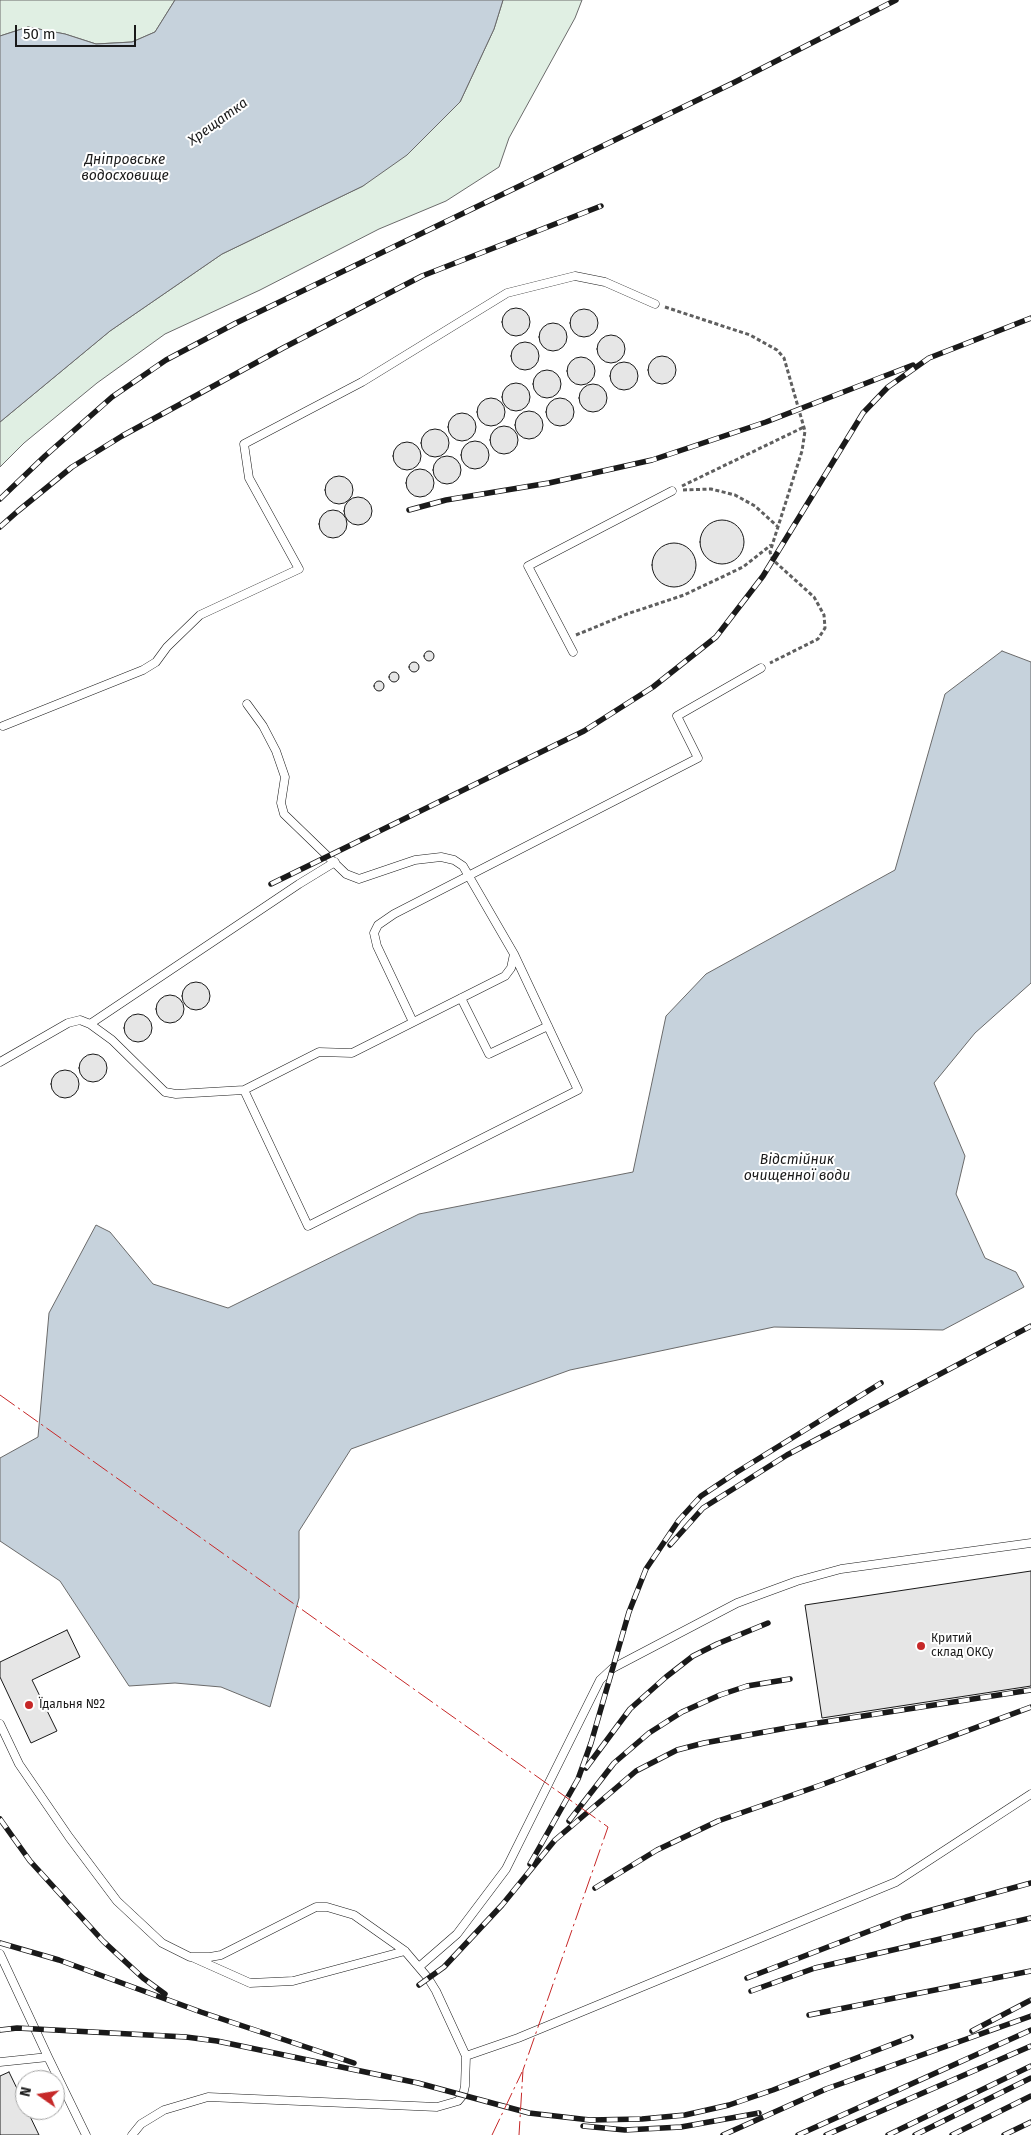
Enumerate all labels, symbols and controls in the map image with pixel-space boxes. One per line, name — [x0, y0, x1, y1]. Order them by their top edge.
scale bar — [18, 15, 139, 47]
text: 50 m — [23, 25, 56, 43]
water label: Хрещатка — [185, 95, 251, 149]
water label: Дніпровське водосховище — [81, 152, 169, 184]
water label: Відстійник очищенної води — [744, 1152, 850, 1184]
place label: Критий склад ОКСу — [931, 1632, 994, 1660]
marker: Критий склад ОКСу — [915, 1640, 927, 1652]
place label: Їдальня №2 — [39, 1698, 105, 1712]
marker: Їдальня №2 — [23, 1699, 35, 1711]
north arrow — [15, 2070, 65, 2120]
text: N — [17, 2085, 35, 2098]

